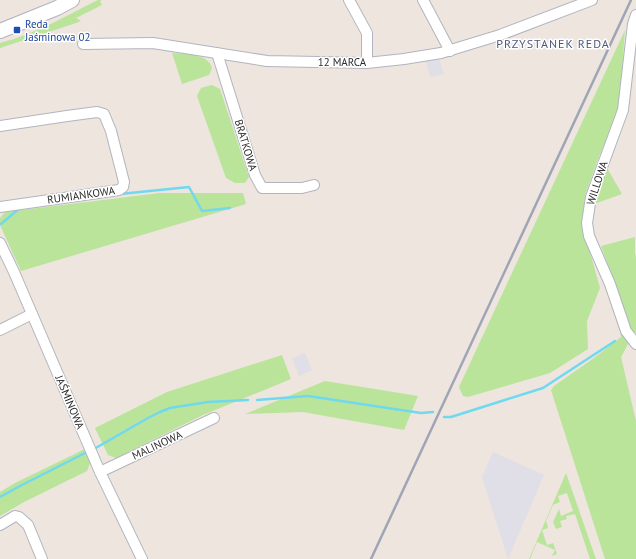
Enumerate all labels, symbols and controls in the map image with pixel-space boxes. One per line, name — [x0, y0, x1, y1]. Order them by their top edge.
place label: Reda Jaśminowa 02 — [24, 17, 90, 44]
marker: Reda Jaśminowa 02 — [12, 25, 22, 35]
district label: PRZYSTANEK REDA — [496, 36, 610, 51]
street label: 12 MARCA — [318, 55, 367, 69]
street label: BRATKOWA — [232, 118, 261, 173]
street label: WILLOWA — [583, 159, 611, 207]
street label: RUMIANKOWA — [46, 183, 116, 207]
street label: JAŚMINOWA — [52, 372, 88, 432]
street label: MALINOWA — [130, 427, 185, 463]

